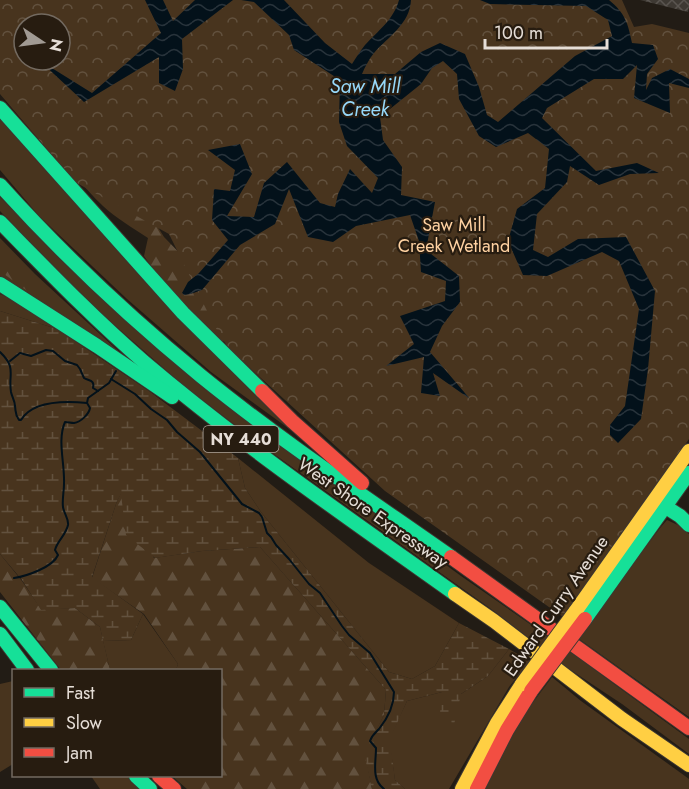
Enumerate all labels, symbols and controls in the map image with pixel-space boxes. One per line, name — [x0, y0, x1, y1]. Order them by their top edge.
north arrow — [12, 12, 72, 72]
scale bar — [485, 12, 606, 50]
text: 100 m — [494, 20, 543, 46]
text: N — [43, 36, 69, 54]
water label: Saw Mill Creek — [330, 72, 402, 124]
park label: Saw Mill Creek Wetland — [398, 212, 510, 259]
road number: NY 440 — [204, 426, 278, 452]
street label: West Shore Expressway — [292, 451, 454, 575]
street label: Edward Curry Avenue — [497, 530, 615, 682]
legend — [12, 669, 222, 777]
text: Fast — [66, 680, 95, 706]
text: Slow — [66, 710, 103, 736]
text: Jam — [64, 740, 93, 766]

